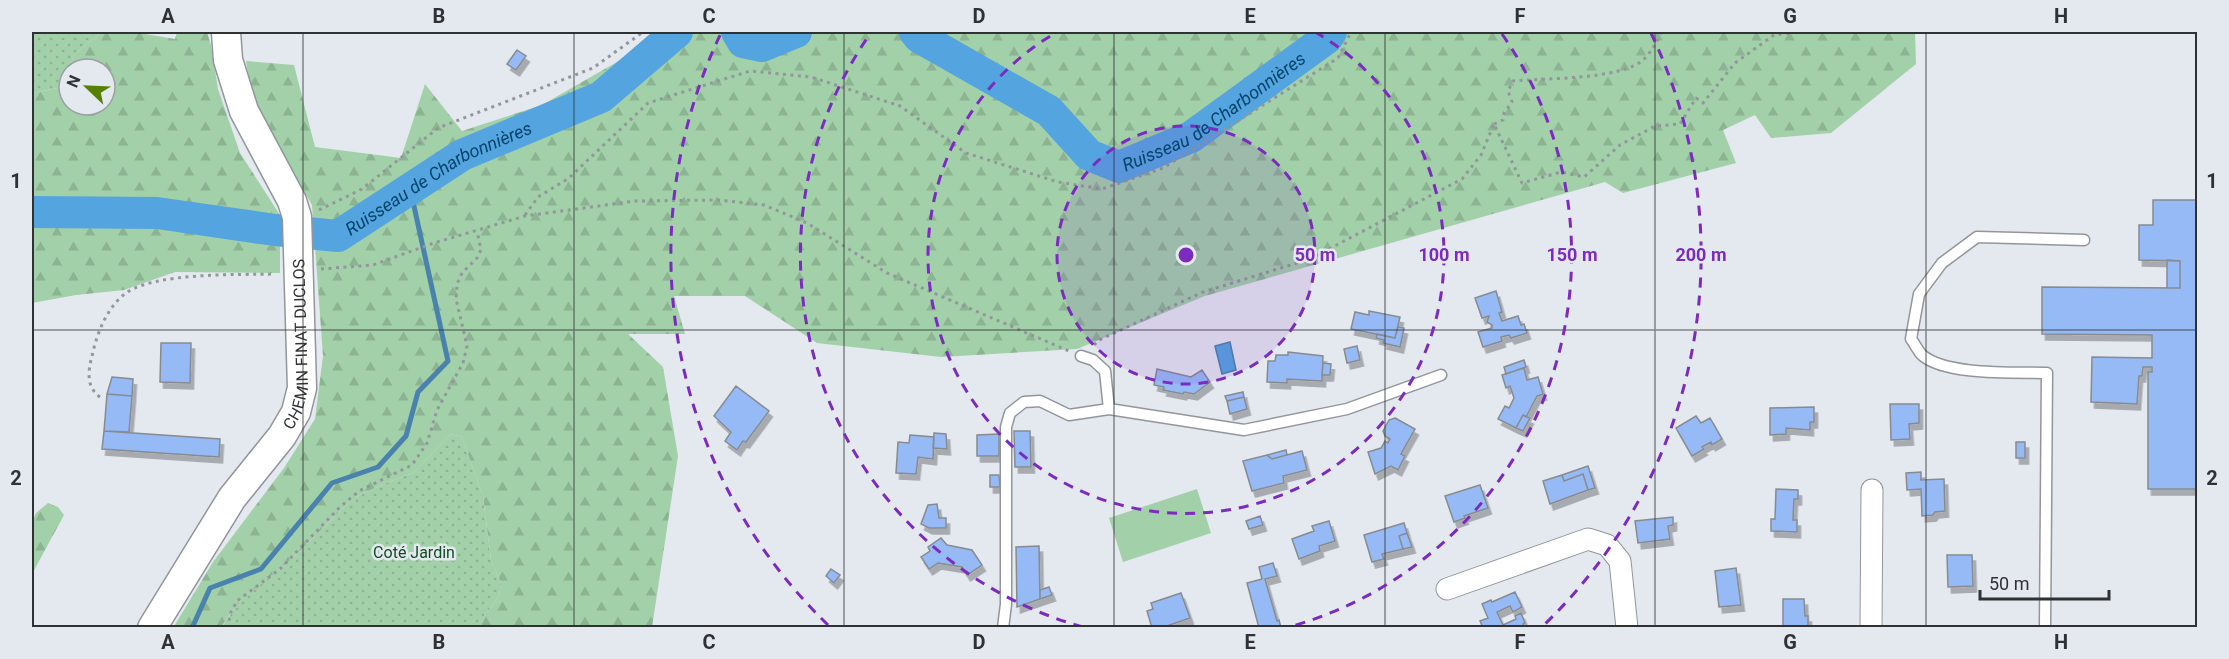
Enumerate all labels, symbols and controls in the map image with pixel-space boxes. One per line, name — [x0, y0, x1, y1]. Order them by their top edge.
text: A — [161, 4, 175, 28]
text: B — [433, 4, 445, 28]
text: C — [702, 4, 716, 28]
text: D — [973, 4, 986, 28]
text: E — [1244, 4, 1256, 28]
text: F — [1515, 4, 1526, 28]
text: G — [1783, 4, 1797, 28]
text: H — [2054, 4, 2068, 28]
water label: Ruisseau de Charbonnières — [1119, 47, 1309, 175]
north arrow — [57, 57, 117, 117]
text: N — [63, 72, 85, 90]
water label: Ruisseau de Charbonnières — [341, 117, 535, 239]
text: 1 — [10, 169, 22, 193]
text: 1 — [2206, 169, 2218, 193]
text: 50 m — [1295, 244, 1335, 265]
text: 100 m — [1418, 244, 1470, 265]
text: 150 m — [1546, 244, 1598, 265]
text: 200 m — [1675, 244, 1727, 265]
centre of rings — [1176, 245, 1196, 265]
street label: CHEMIN FINAT DUCLOS — [279, 259, 312, 432]
text: 2 — [10, 466, 22, 490]
text: 2 — [2206, 466, 2218, 490]
park label: Coté Jardin — [373, 543, 455, 562]
scale bar — [1980, 563, 2109, 601]
text: 50 m — [1989, 573, 2029, 594]
text: A — [161, 630, 175, 654]
text: B — [433, 630, 445, 654]
text: C — [702, 630, 716, 654]
text: D — [973, 630, 986, 654]
text: E — [1244, 630, 1256, 654]
text: F — [1515, 630, 1526, 654]
text: G — [1783, 630, 1797, 654]
text: H — [2054, 630, 2068, 654]

